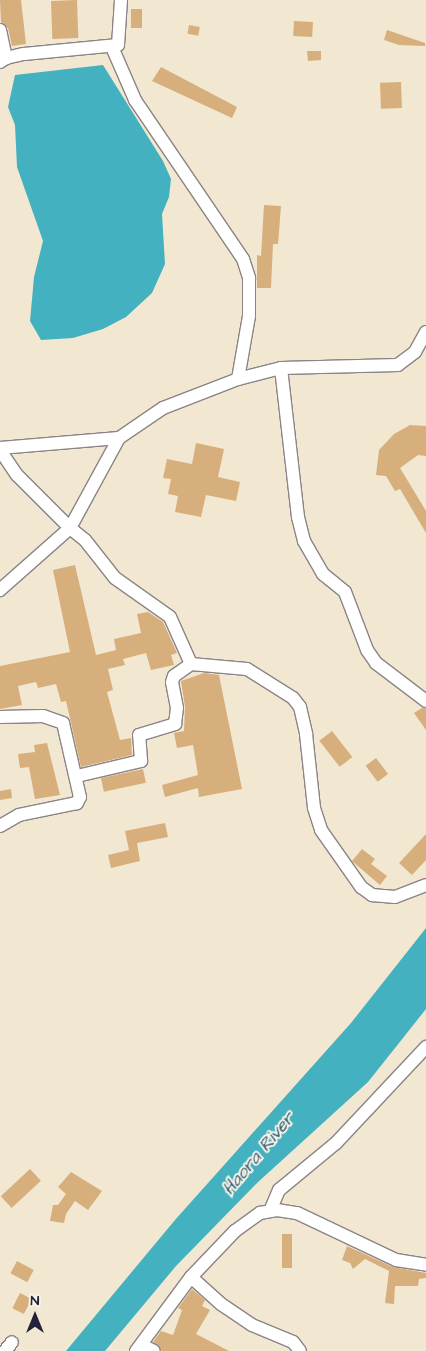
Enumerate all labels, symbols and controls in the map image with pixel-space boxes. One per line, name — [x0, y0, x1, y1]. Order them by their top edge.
water label: Haora River — [218, 1108, 300, 1200]
north arrow — [10, 1291, 60, 1341]
text: N — [31, 1291, 39, 1311]

